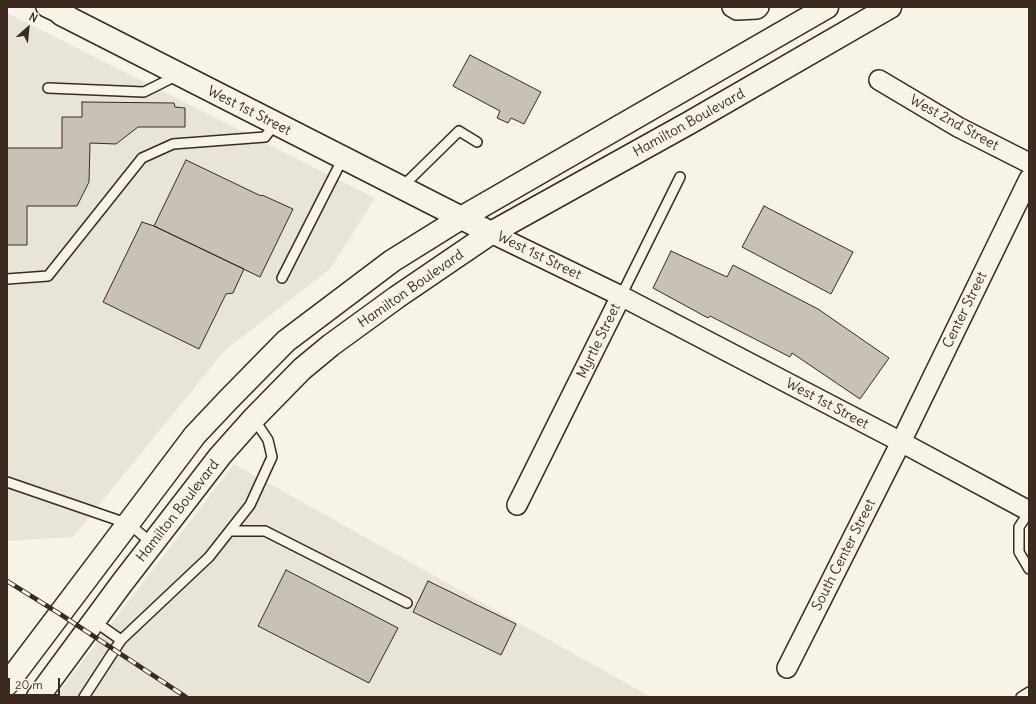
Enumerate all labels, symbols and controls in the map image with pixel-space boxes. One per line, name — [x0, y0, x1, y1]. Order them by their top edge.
north arrow — [8, 8, 48, 48]
text: N — [27, 9, 40, 25]
street label: West 1st Street — [204, 83, 294, 139]
street label: Hamilton Boulevard — [630, 85, 748, 161]
street label: West 2nd Street — [907, 92, 1001, 154]
street label: West 1st Street — [494, 228, 584, 284]
street label: Hamilton Boulevard — [355, 246, 467, 332]
street label: Center Street — [939, 269, 991, 351]
street label: Myrtle Street — [574, 301, 624, 381]
street label: West 1st Street — [783, 375, 871, 433]
street label: Hamilton Boulevard — [133, 457, 223, 565]
street label: South Center Street — [809, 496, 879, 614]
scale bar — [10, 670, 62, 696]
text: 20 m — [15, 677, 43, 692]

